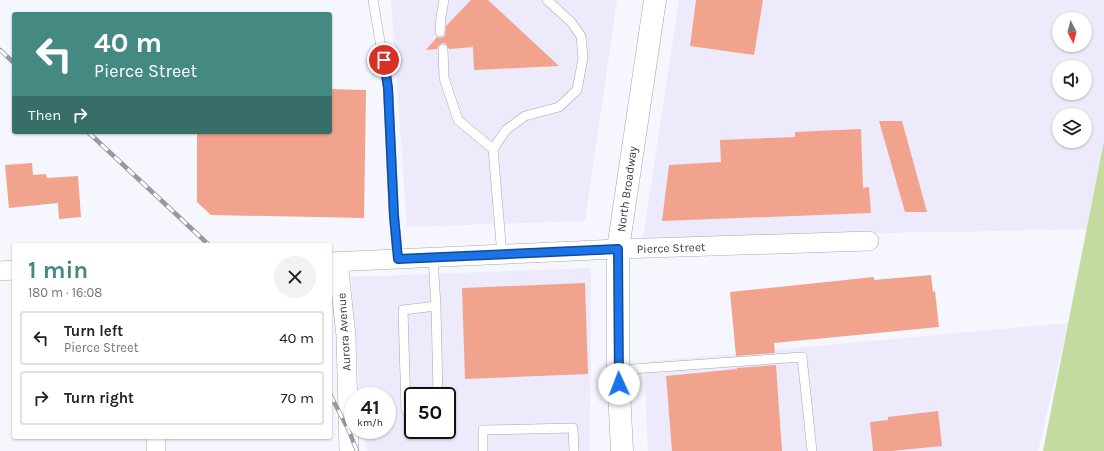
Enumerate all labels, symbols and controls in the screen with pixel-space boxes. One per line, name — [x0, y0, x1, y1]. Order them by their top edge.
north arrow — [1052, 12, 1092, 52]
map controls — [1052, 12, 1092, 148]
text: 40 m — [94, 26, 162, 59]
icon: left — [28, 28, 80, 80]
pin — [367, 43, 401, 77]
icon: arrive — [373, 49, 395, 71]
text: Pierce Street — [94, 60, 197, 82]
button: sound — [1052, 60, 1092, 100]
icon: right — [69, 104, 91, 126]
text: Then — [28, 106, 61, 124]
button: layers — [1052, 108, 1092, 148]
street label: North Broadway — [614, 145, 640, 233]
street label: Pierce Street — [636, 240, 706, 256]
text: 1 min — [28, 256, 88, 284]
button: close — [274, 256, 316, 298]
text: 180 m · 16:08 — [28, 285, 102, 300]
street label: Aurora Avenue — [334, 292, 354, 372]
text: Turn left — [64, 322, 123, 340]
icon: left — [30, 327, 52, 349]
text: 40 m — [279, 329, 314, 347]
text: Pierce Street — [64, 340, 139, 355]
position arrow — [598, 363, 640, 405]
icon: right — [30, 387, 52, 409]
speed limit sign: 50 — [404, 387, 456, 439]
text: Turn right — [64, 389, 134, 407]
text: 70 m — [280, 389, 314, 407]
text: 41 — [360, 396, 380, 419]
text: km/h — [357, 417, 383, 429]

